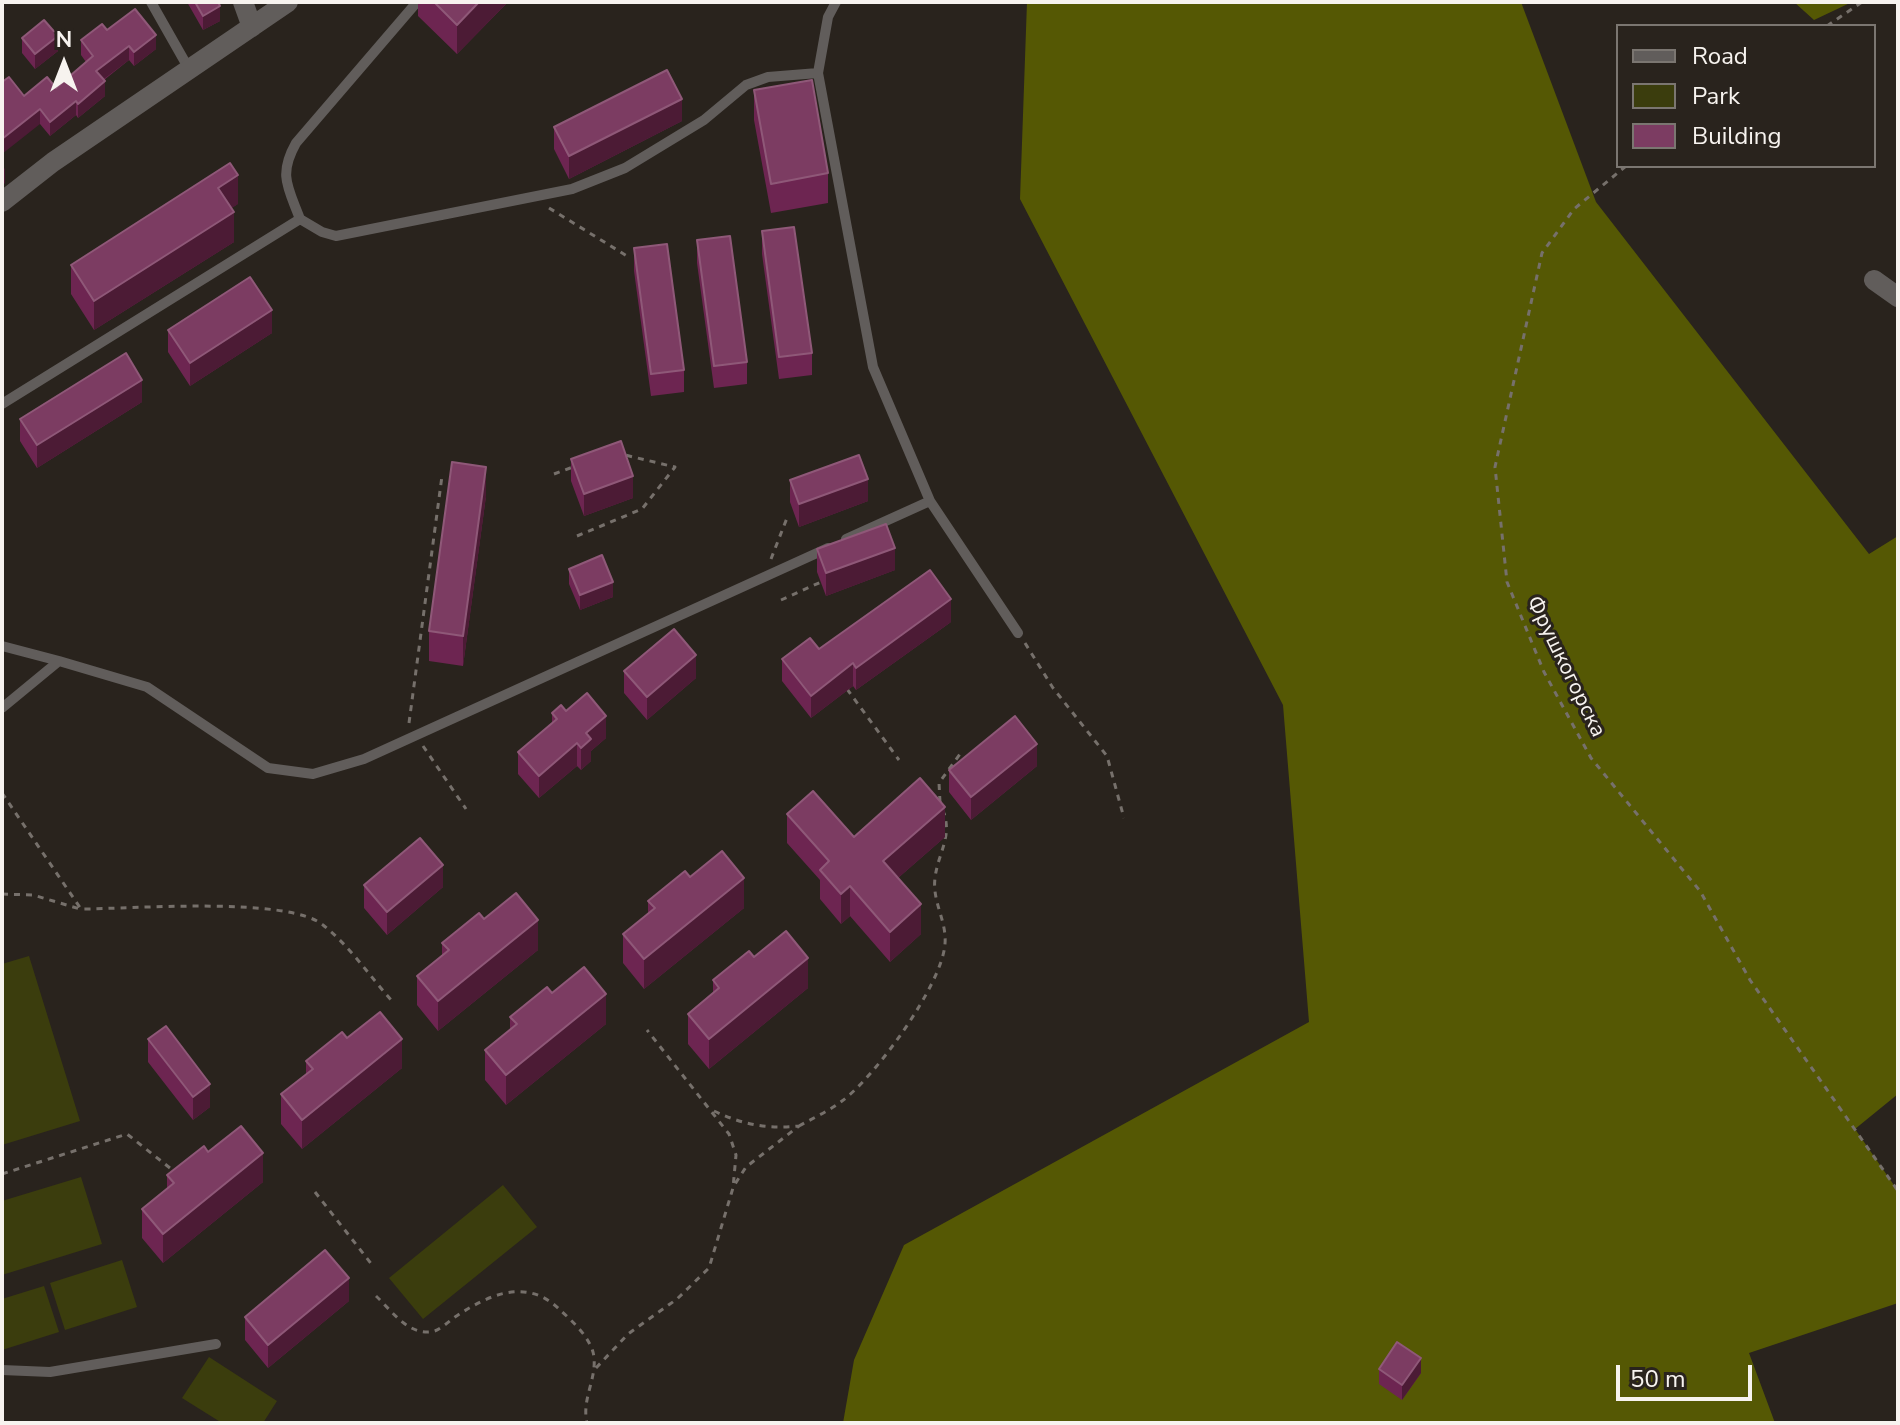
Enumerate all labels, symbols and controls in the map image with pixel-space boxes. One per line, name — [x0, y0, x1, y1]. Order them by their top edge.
north arrow — [24, 24, 104, 104]
legend — [1616, 24, 1876, 168]
text: N — [56, 25, 72, 55]
text: Road — [1692, 40, 1748, 72]
text: Park — [1692, 80, 1740, 112]
text: Building — [1692, 120, 1782, 152]
street label: Фрушкогорска — [1519, 592, 1611, 742]
scale bar — [1620, 1349, 1756, 1399]
text: 50 m — [1630, 1363, 1686, 1395]

